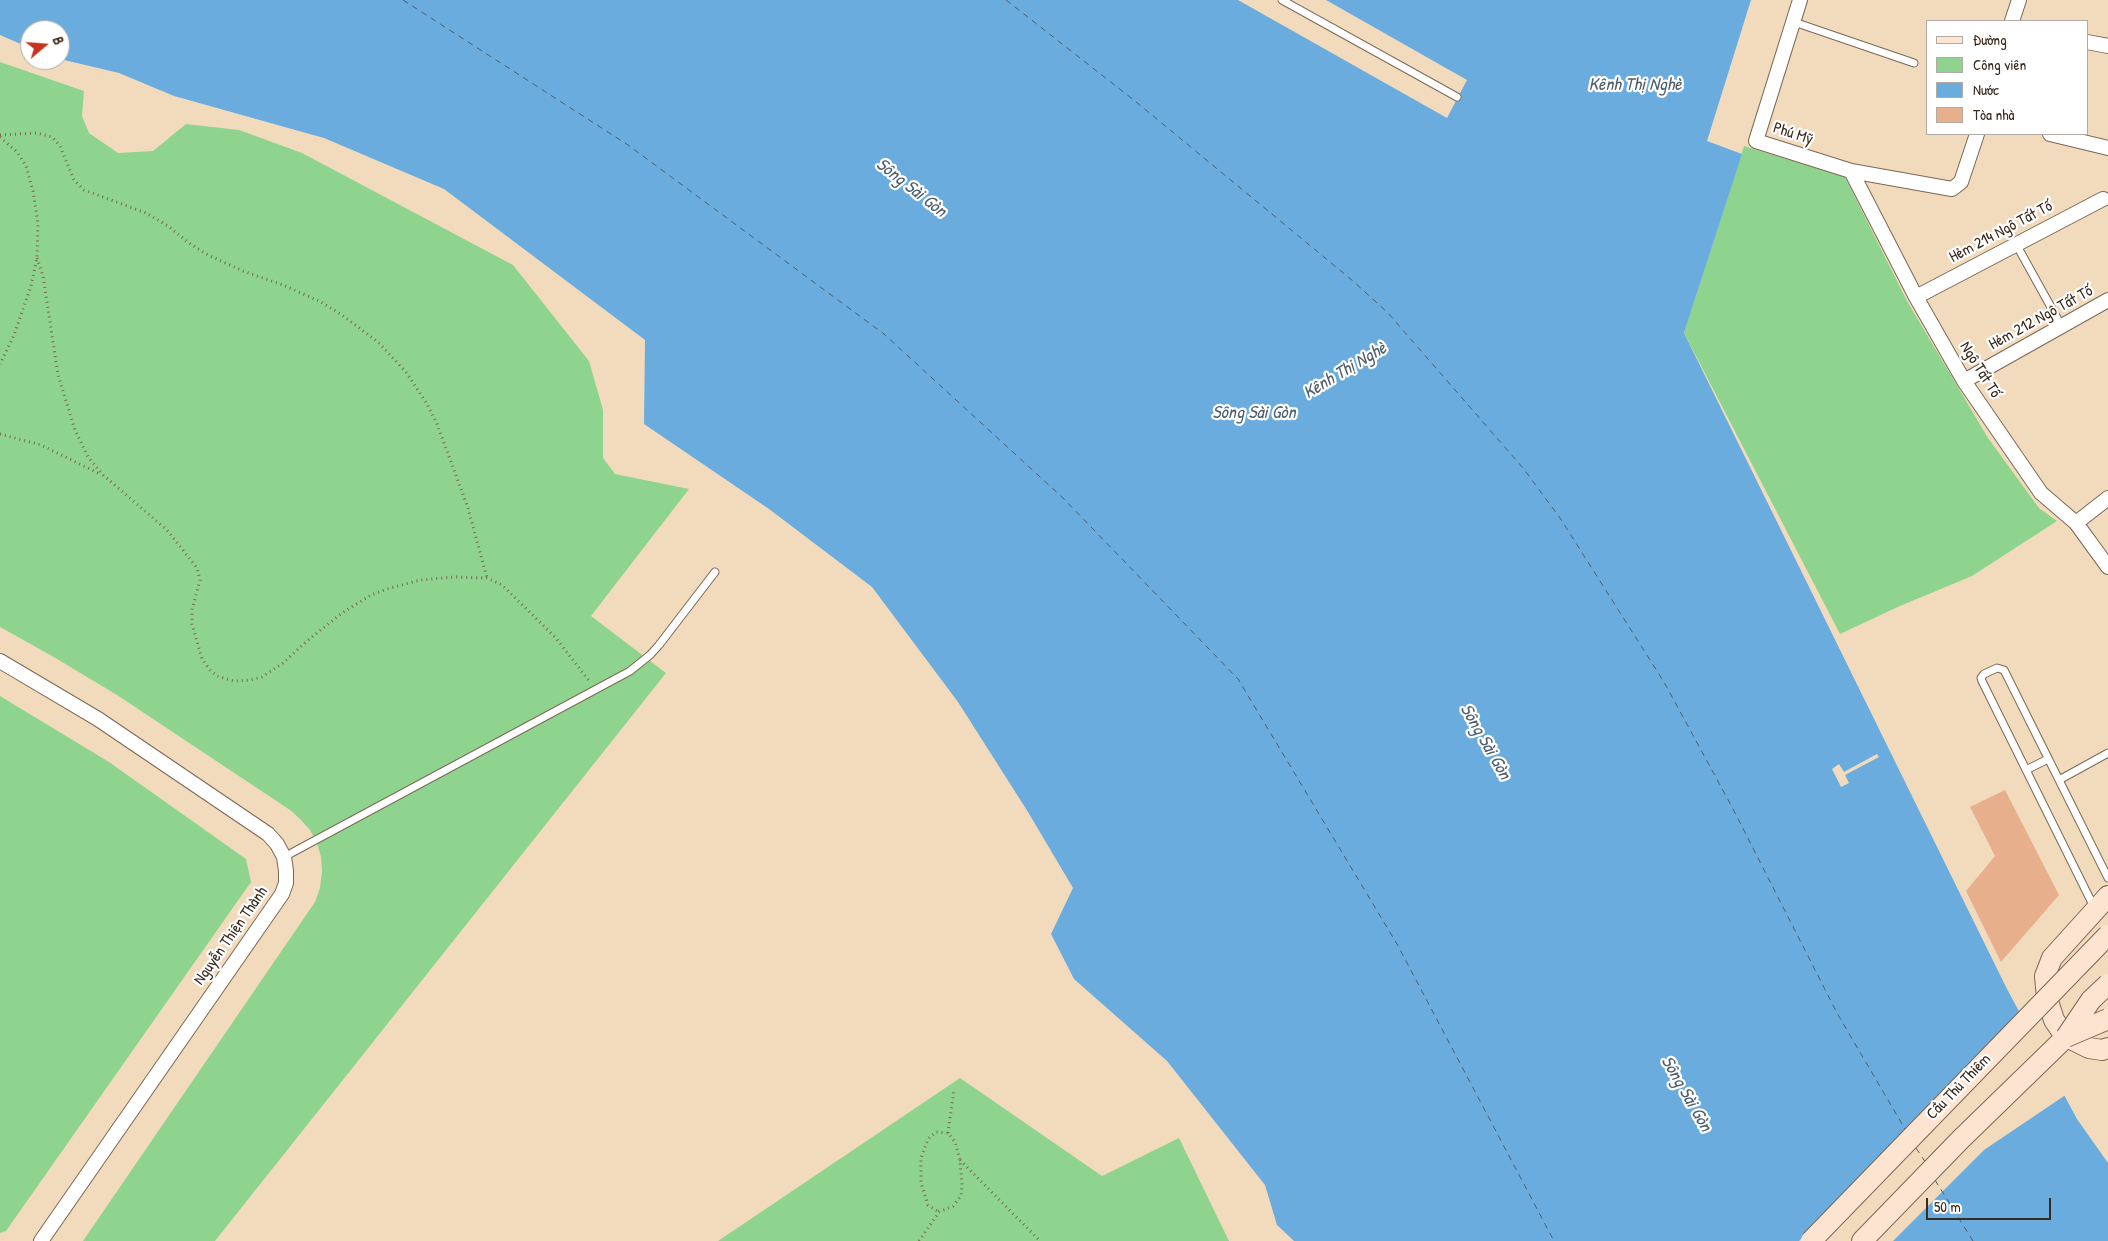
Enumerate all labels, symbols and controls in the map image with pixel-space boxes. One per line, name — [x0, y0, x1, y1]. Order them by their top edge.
north arrow — [20, 20, 70, 70]
legend — [1926, 20, 2088, 135]
text: Đường — [1973, 29, 2007, 50]
text: B — [49, 34, 69, 47]
text: Công viên — [1973, 54, 2026, 75]
water label: Kênh Thị Nghè — [1589, 74, 1681, 96]
text: Nước — [1973, 79, 1999, 100]
text: Tòa nhà — [1973, 104, 2014, 125]
street label: Phú Mỹ — [1771, 119, 1815, 149]
water label: Sông Sài Gòn — [872, 154, 950, 222]
street label: Hẻm 214 Ngô Tất Tố — [1946, 197, 2056, 267]
street label: Hẻm 212 Ngô Tất Tố — [1986, 282, 2096, 354]
water label: Kênh Thị Nghè — [1300, 338, 1390, 404]
street label: Ngô Tất Tố — [1955, 338, 2005, 402]
water label: Sông Sài Gòn — [1212, 402, 1296, 424]
water label: Sông Sài Gòn — [1455, 701, 1515, 783]
street label: Nguyễn Thiện Thành — [190, 883, 272, 989]
street label: Cầu Thủ Thiêm — [1923, 1050, 1995, 1124]
water label: Sông Sài Gòn — [1656, 1053, 1716, 1135]
scale bar — [1928, 1188, 2053, 1220]
text: 50 m — [1934, 1196, 1961, 1217]

